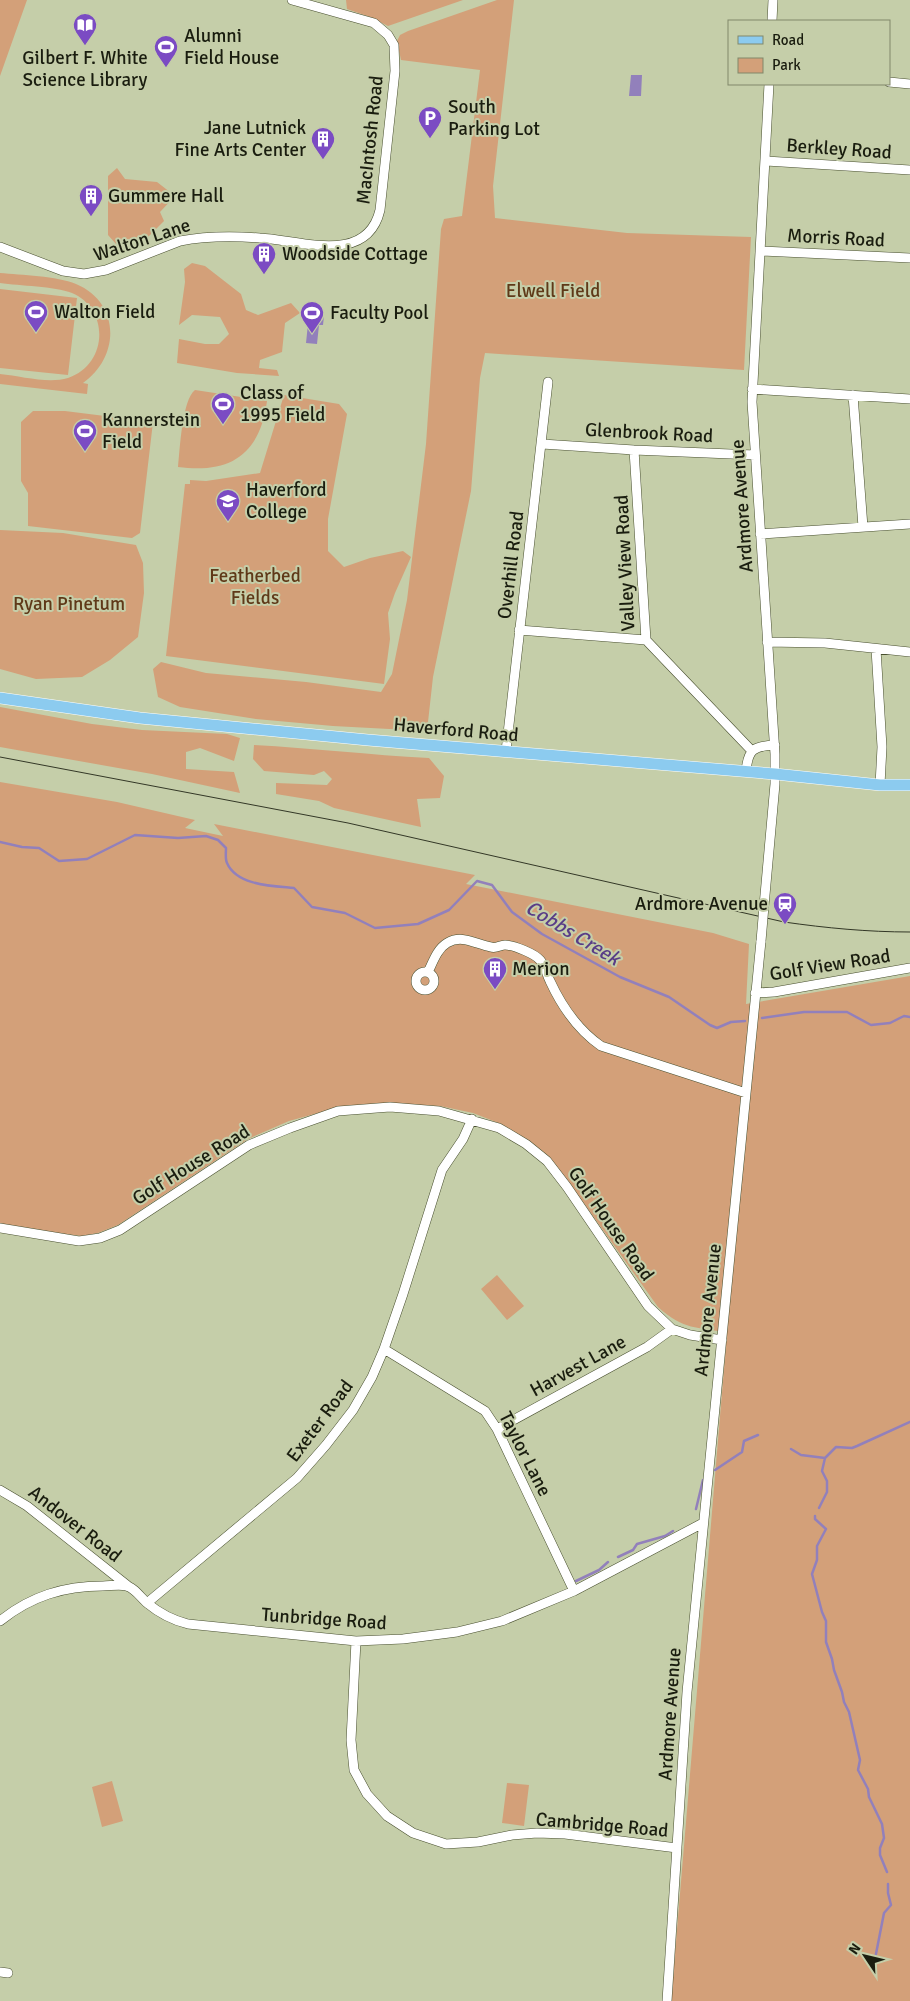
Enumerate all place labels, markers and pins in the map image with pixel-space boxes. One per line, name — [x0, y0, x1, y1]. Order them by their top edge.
library icon: Gilbert F. White Science Library — [72, 12, 98, 46]
place label: Alumni Field House — [184, 24, 279, 70]
sports icon: Alumni Field House — [153, 34, 179, 68]
place label: Gilbert F. White Science Library — [22, 46, 148, 92]
place label: South Parking Lot — [448, 95, 540, 141]
parking icon: South Parking Lot — [417, 105, 443, 139]
place label: Jane Lutnick Fine Arts Center — [175, 116, 306, 162]
building icon: Jane Lutnick Fine Arts Center — [310, 126, 336, 160]
building icon: Gummere Hall — [78, 183, 104, 217]
place label: Gummere Hall — [108, 184, 224, 208]
building icon: Woodside Cottage — [251, 241, 277, 275]
place label: Woodside Cottage — [282, 242, 428, 266]
sports icon: Walton Field — [23, 299, 49, 333]
place label: Walton Field — [54, 300, 155, 324]
sports icon: Faculty Pool — [299, 300, 325, 334]
place label: Faculty Pool — [330, 301, 429, 325]
place label: Class of 1995 Field — [240, 381, 325, 427]
sports icon: Class of 1995 Field — [210, 391, 236, 425]
place label: Kannerstein Field — [102, 408, 200, 454]
sports icon: Kannerstein Field — [72, 418, 98, 452]
place label: Haverford College — [246, 478, 327, 524]
school or university icon: Haverford College — [215, 488, 241, 522]
station icon: Ardmore Avenue — [772, 891, 798, 925]
place label: Ardmore Avenue — [635, 892, 768, 916]
building icon: Merion — [482, 956, 508, 990]
place label: Merion — [512, 957, 570, 981]

